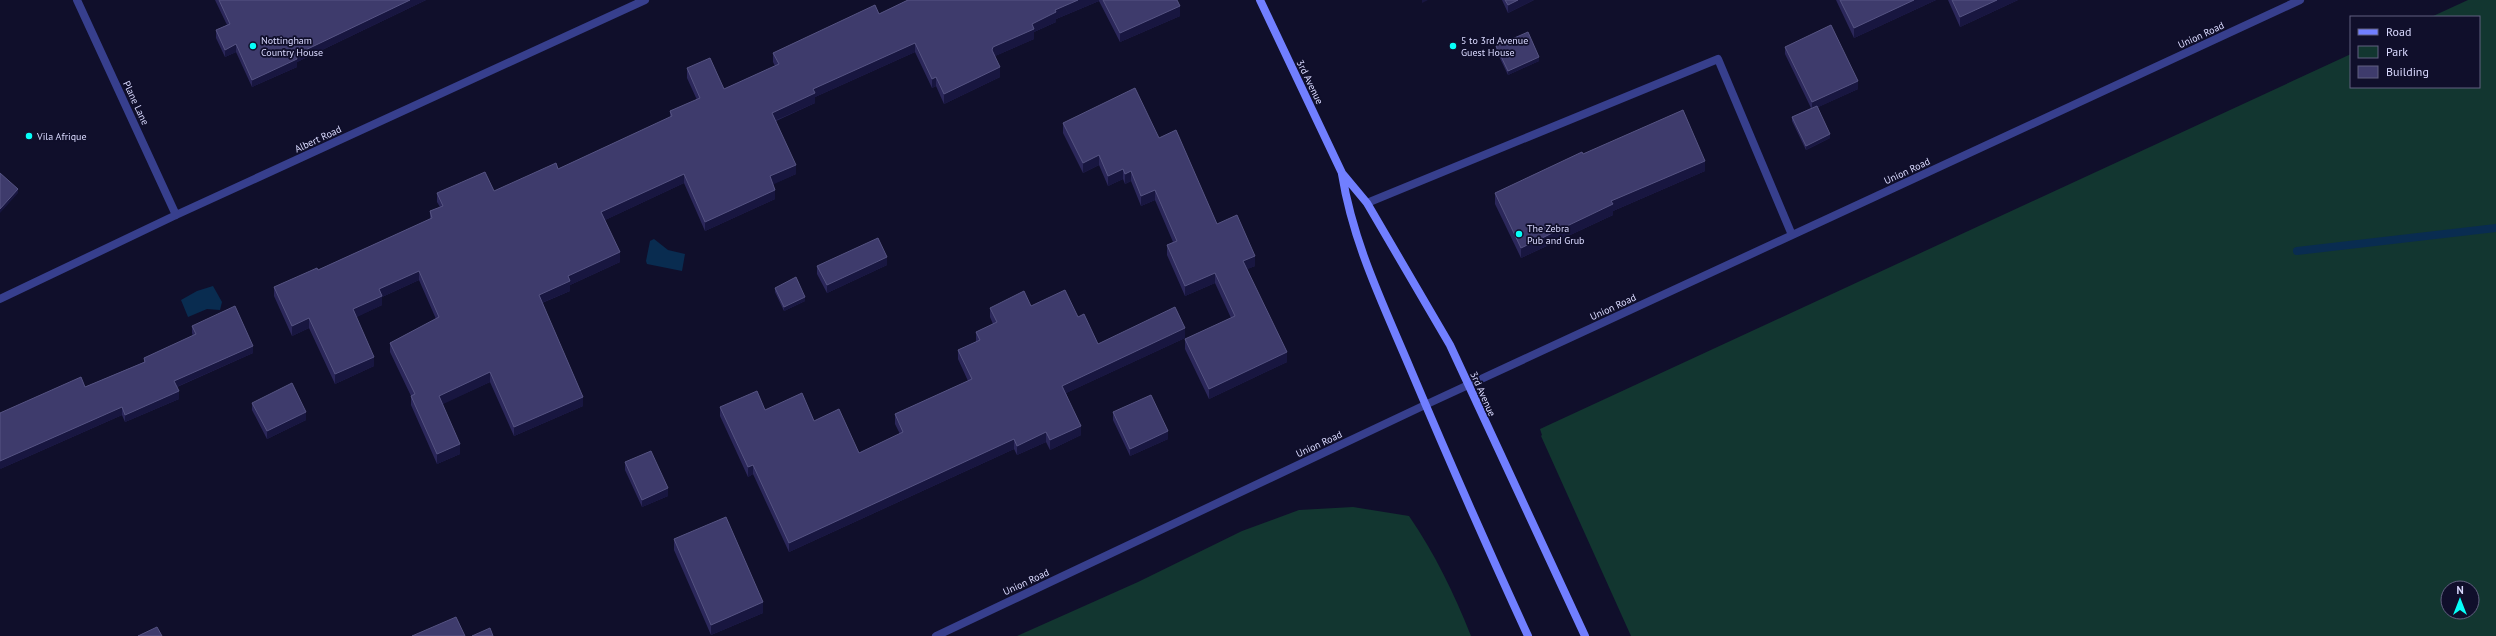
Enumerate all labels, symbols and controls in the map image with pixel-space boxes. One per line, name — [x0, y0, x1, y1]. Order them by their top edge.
legend — [2350, 16, 2480, 88]
street label: Union Road — [2176, 19, 2226, 51]
text: Road — [2386, 24, 2411, 39]
place label: Nottingham Country House — [261, 34, 323, 59]
place label: 5 to 3rd Avenue Guest House — [1461, 34, 1528, 59]
marker: Nottingham Country House — [248, 41, 258, 51]
marker: 5 to 3rd Avenue Guest House — [1448, 41, 1458, 51]
text: Park — [2386, 44, 2408, 59]
street label: 3rd Avenue — [1294, 58, 1326, 106]
text: Building — [2386, 64, 2429, 79]
street label: Plane Lane — [120, 79, 152, 127]
street label: Albert Road — [293, 123, 343, 155]
place label: Vila Afrique — [36, 130, 87, 143]
marker: Vila Afrique — [24, 131, 34, 141]
street label: Union Road — [1882, 155, 1932, 187]
place label: The Zebra Pub and Grub — [1527, 222, 1585, 247]
marker: The Zebra Pub and Grub — [1514, 229, 1524, 239]
street label: Union Road — [1588, 291, 1638, 323]
street label: 3rd Avenue — [1467, 370, 1499, 418]
street label: Union Road — [1294, 428, 1344, 460]
street label: Union Road — [1001, 566, 1051, 598]
north arrow — [2440, 580, 2480, 620]
text: N — [2456, 583, 2464, 597]

